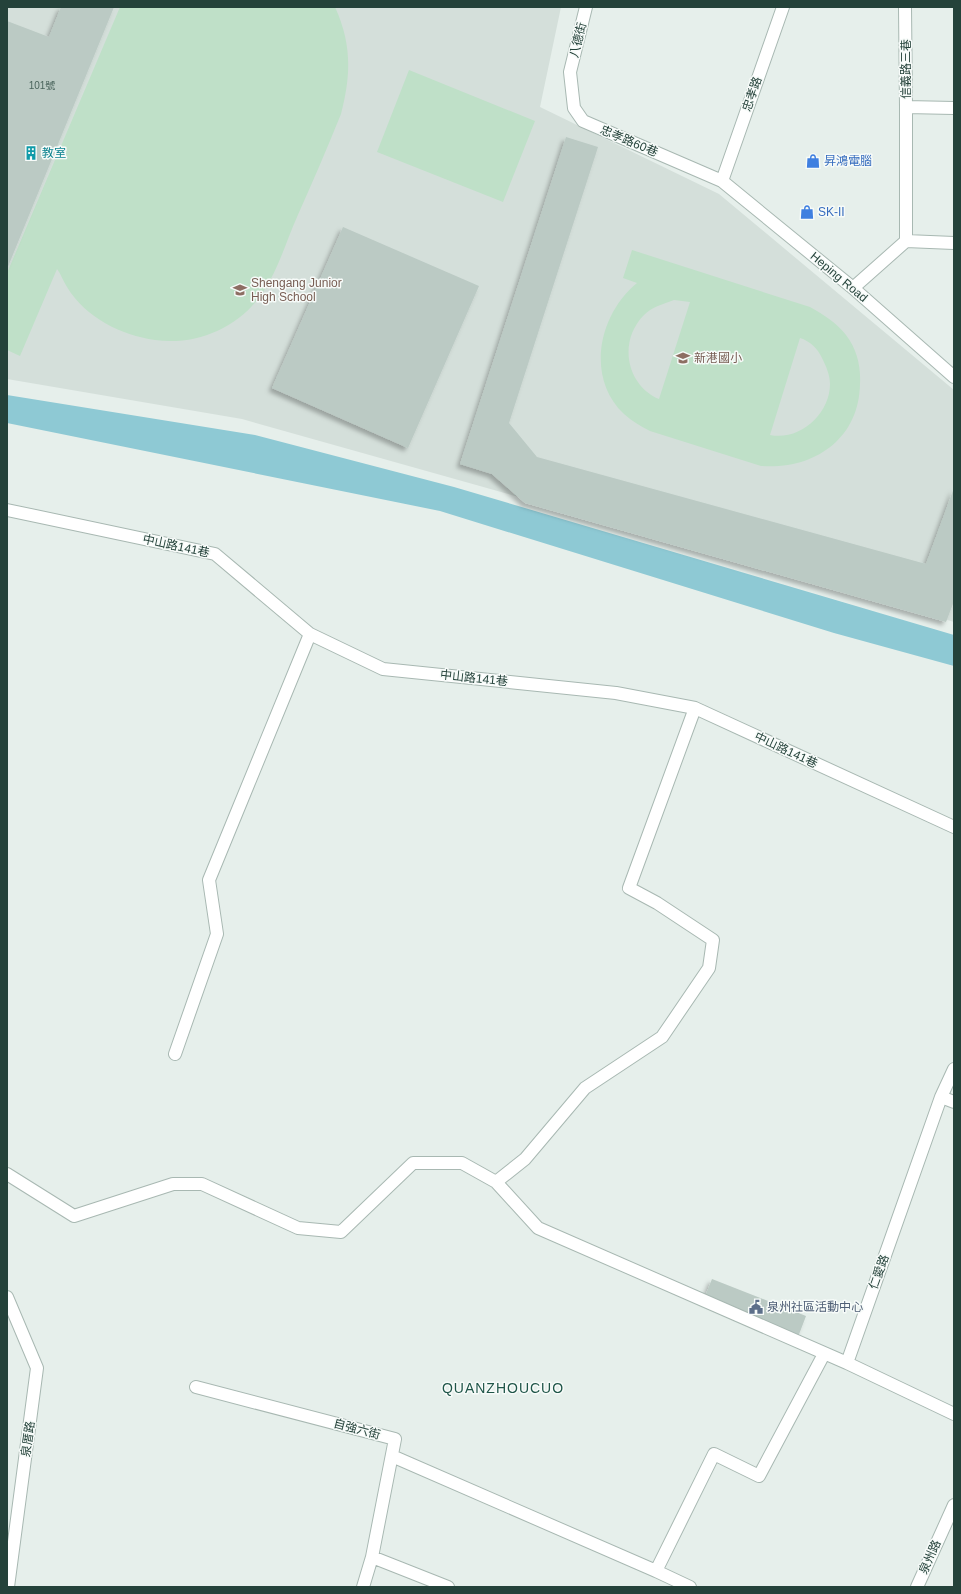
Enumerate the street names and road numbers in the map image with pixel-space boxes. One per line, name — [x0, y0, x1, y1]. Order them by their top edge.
street label: 八德街 — [567, 21, 589, 59]
street label: 信義路三巷 — [899, 39, 913, 99]
street label: 忠孝路 — [740, 75, 764, 113]
street label: 忠孝路60巷 — [598, 123, 660, 159]
street label: Heping Road — [808, 249, 870, 305]
street label: 中山路141巷 — [141, 532, 211, 560]
street label: 中山路141巷 — [439, 667, 509, 689]
street label: 中山路141巷 — [752, 729, 820, 771]
street label: 仁愛路 — [866, 1253, 892, 1291]
street label: 自強六街 — [332, 1416, 382, 1442]
street label: 泉厝路 — [19, 1420, 37, 1458]
street label: 泉州路 — [916, 1538, 944, 1576]

